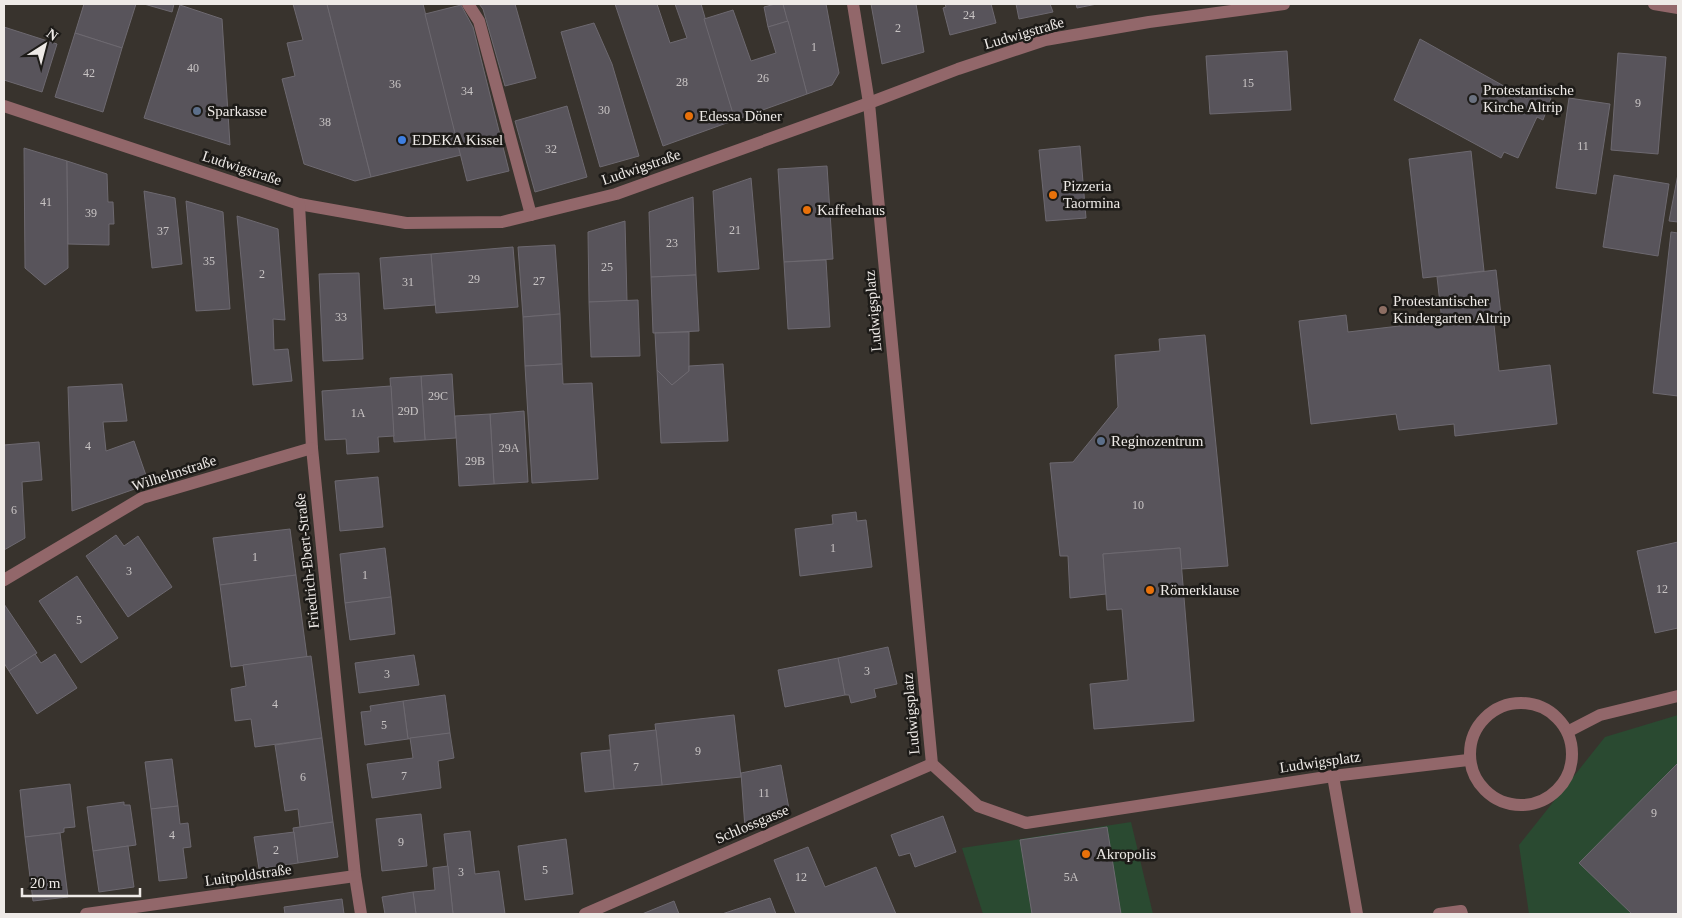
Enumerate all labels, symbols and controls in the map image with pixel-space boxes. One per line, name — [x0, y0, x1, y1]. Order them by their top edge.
house number: 24 — [963, 8, 975, 22]
street label: Ludwigstraße — [982, 14, 1066, 52]
north arrow — [20, 20, 70, 70]
house number: 2 — [895, 21, 901, 35]
text: N — [44, 26, 61, 44]
house number: 1 — [811, 40, 817, 54]
house number: 40 — [187, 61, 199, 75]
house number: 42 — [83, 66, 95, 80]
house number: 26 — [757, 71, 769, 85]
house number: 28 — [676, 75, 688, 89]
house number: 15 — [1242, 76, 1254, 90]
house number: 36 — [389, 77, 401, 91]
place label: Protestantische Kirche Altrip — [1483, 82, 1574, 115]
house number: 34 — [461, 84, 473, 98]
marker: Protestantische Kirche Altrip — [1467, 93, 1479, 105]
house number: 9 — [1635, 96, 1641, 110]
place label: Sparkasse — [207, 103, 267, 119]
house number: 30 — [598, 103, 610, 117]
marker: Sparkasse — [191, 105, 203, 117]
place label: Edessa Döner — [699, 108, 782, 124]
marker: Edessa Döner — [683, 110, 695, 122]
house number: 38 — [319, 115, 331, 129]
place label: EDEKA Kissel — [412, 132, 503, 148]
marker: EDEKA Kissel — [396, 134, 408, 146]
house number: 11 — [1577, 139, 1589, 153]
house number: 32 — [545, 142, 557, 156]
street label: Ludwigstraße — [599, 146, 683, 188]
street label: Ludwigstraße — [200, 148, 284, 188]
place label: Pizzeria Taormina — [1063, 178, 1121, 211]
marker: Pizzeria Taormina — [1047, 189, 1059, 201]
house number: 41 — [40, 195, 52, 209]
place label: Kaffeehaus — [817, 202, 885, 218]
marker: Kaffeehaus — [801, 204, 813, 216]
house number: 39 — [85, 206, 97, 220]
house number: 21 — [729, 223, 741, 237]
house number: 37 — [157, 224, 169, 238]
house number: 23 — [666, 236, 678, 250]
house number: 35 — [203, 254, 215, 268]
house number: 25 — [601, 260, 613, 274]
house number: 2 — [259, 267, 265, 281]
street label: Ludwigsplatz — [861, 269, 885, 352]
house number: 29 — [468, 272, 480, 286]
house number: 27 — [533, 274, 545, 288]
house number: 31 — [402, 275, 414, 289]
place label: Protestantischer Kindergarten Altrip — [1393, 293, 1511, 326]
marker: Protestantischer Kindergarten Altrip — [1377, 304, 1389, 316]
house number: 33 — [335, 310, 347, 324]
house number: 29C — [428, 389, 448, 403]
house number: 29D — [398, 404, 419, 418]
house number: 1A — [351, 406, 366, 420]
place label: Reginozentrum — [1111, 433, 1204, 449]
marker: Reginozentrum — [1095, 435, 1107, 447]
house number: 4 — [85, 439, 91, 453]
house number: 29A — [499, 441, 520, 455]
street label: Wilhelmstraße — [130, 452, 219, 494]
house number: 29B — [465, 454, 485, 468]
street label: Friedrich-Ebert-Straße — [292, 492, 322, 629]
house number: 10 — [1132, 498, 1144, 512]
house number: 6 — [11, 503, 17, 517]
house number: 1 — [830, 541, 836, 555]
house number: 1 — [252, 550, 258, 564]
house number: 3 — [126, 564, 132, 578]
house number: 1 — [362, 568, 368, 582]
place label: Römerklause — [1160, 582, 1239, 598]
house number: 12 — [1656, 582, 1668, 596]
marker: Römerklause — [1144, 584, 1156, 596]
house number: 5 — [76, 613, 82, 627]
house number: 3 — [864, 664, 870, 678]
house number: 3 — [384, 667, 390, 681]
street label: Ludwigsplatz — [899, 672, 923, 755]
house number: 4 — [272, 697, 278, 711]
house number: 5 — [381, 718, 387, 732]
house number: 9 — [695, 744, 701, 758]
street label: Ludwigsplatz — [1278, 748, 1362, 776]
house number: 7 — [633, 760, 639, 774]
house number: 7 — [401, 769, 407, 783]
house number: 6 — [300, 770, 306, 784]
house number: 11 — [758, 786, 770, 800]
street label: Schlossgasse — [713, 801, 791, 847]
house number: 9 — [1651, 806, 1657, 820]
house number: 4 — [169, 828, 175, 842]
house number: 9 — [398, 835, 404, 849]
house number: 2 — [273, 843, 279, 857]
place label: Akropolis — [1096, 846, 1156, 862]
marker: Akropolis — [1080, 848, 1092, 860]
street label: Luitpoldstraße — [204, 861, 293, 889]
house number: 5 — [542, 863, 548, 877]
house number: 3 — [458, 865, 464, 879]
scale bar — [22, 866, 140, 898]
house number: 12 — [795, 870, 807, 884]
house number: 5A — [1064, 870, 1079, 884]
text: 20 m — [30, 875, 61, 891]

